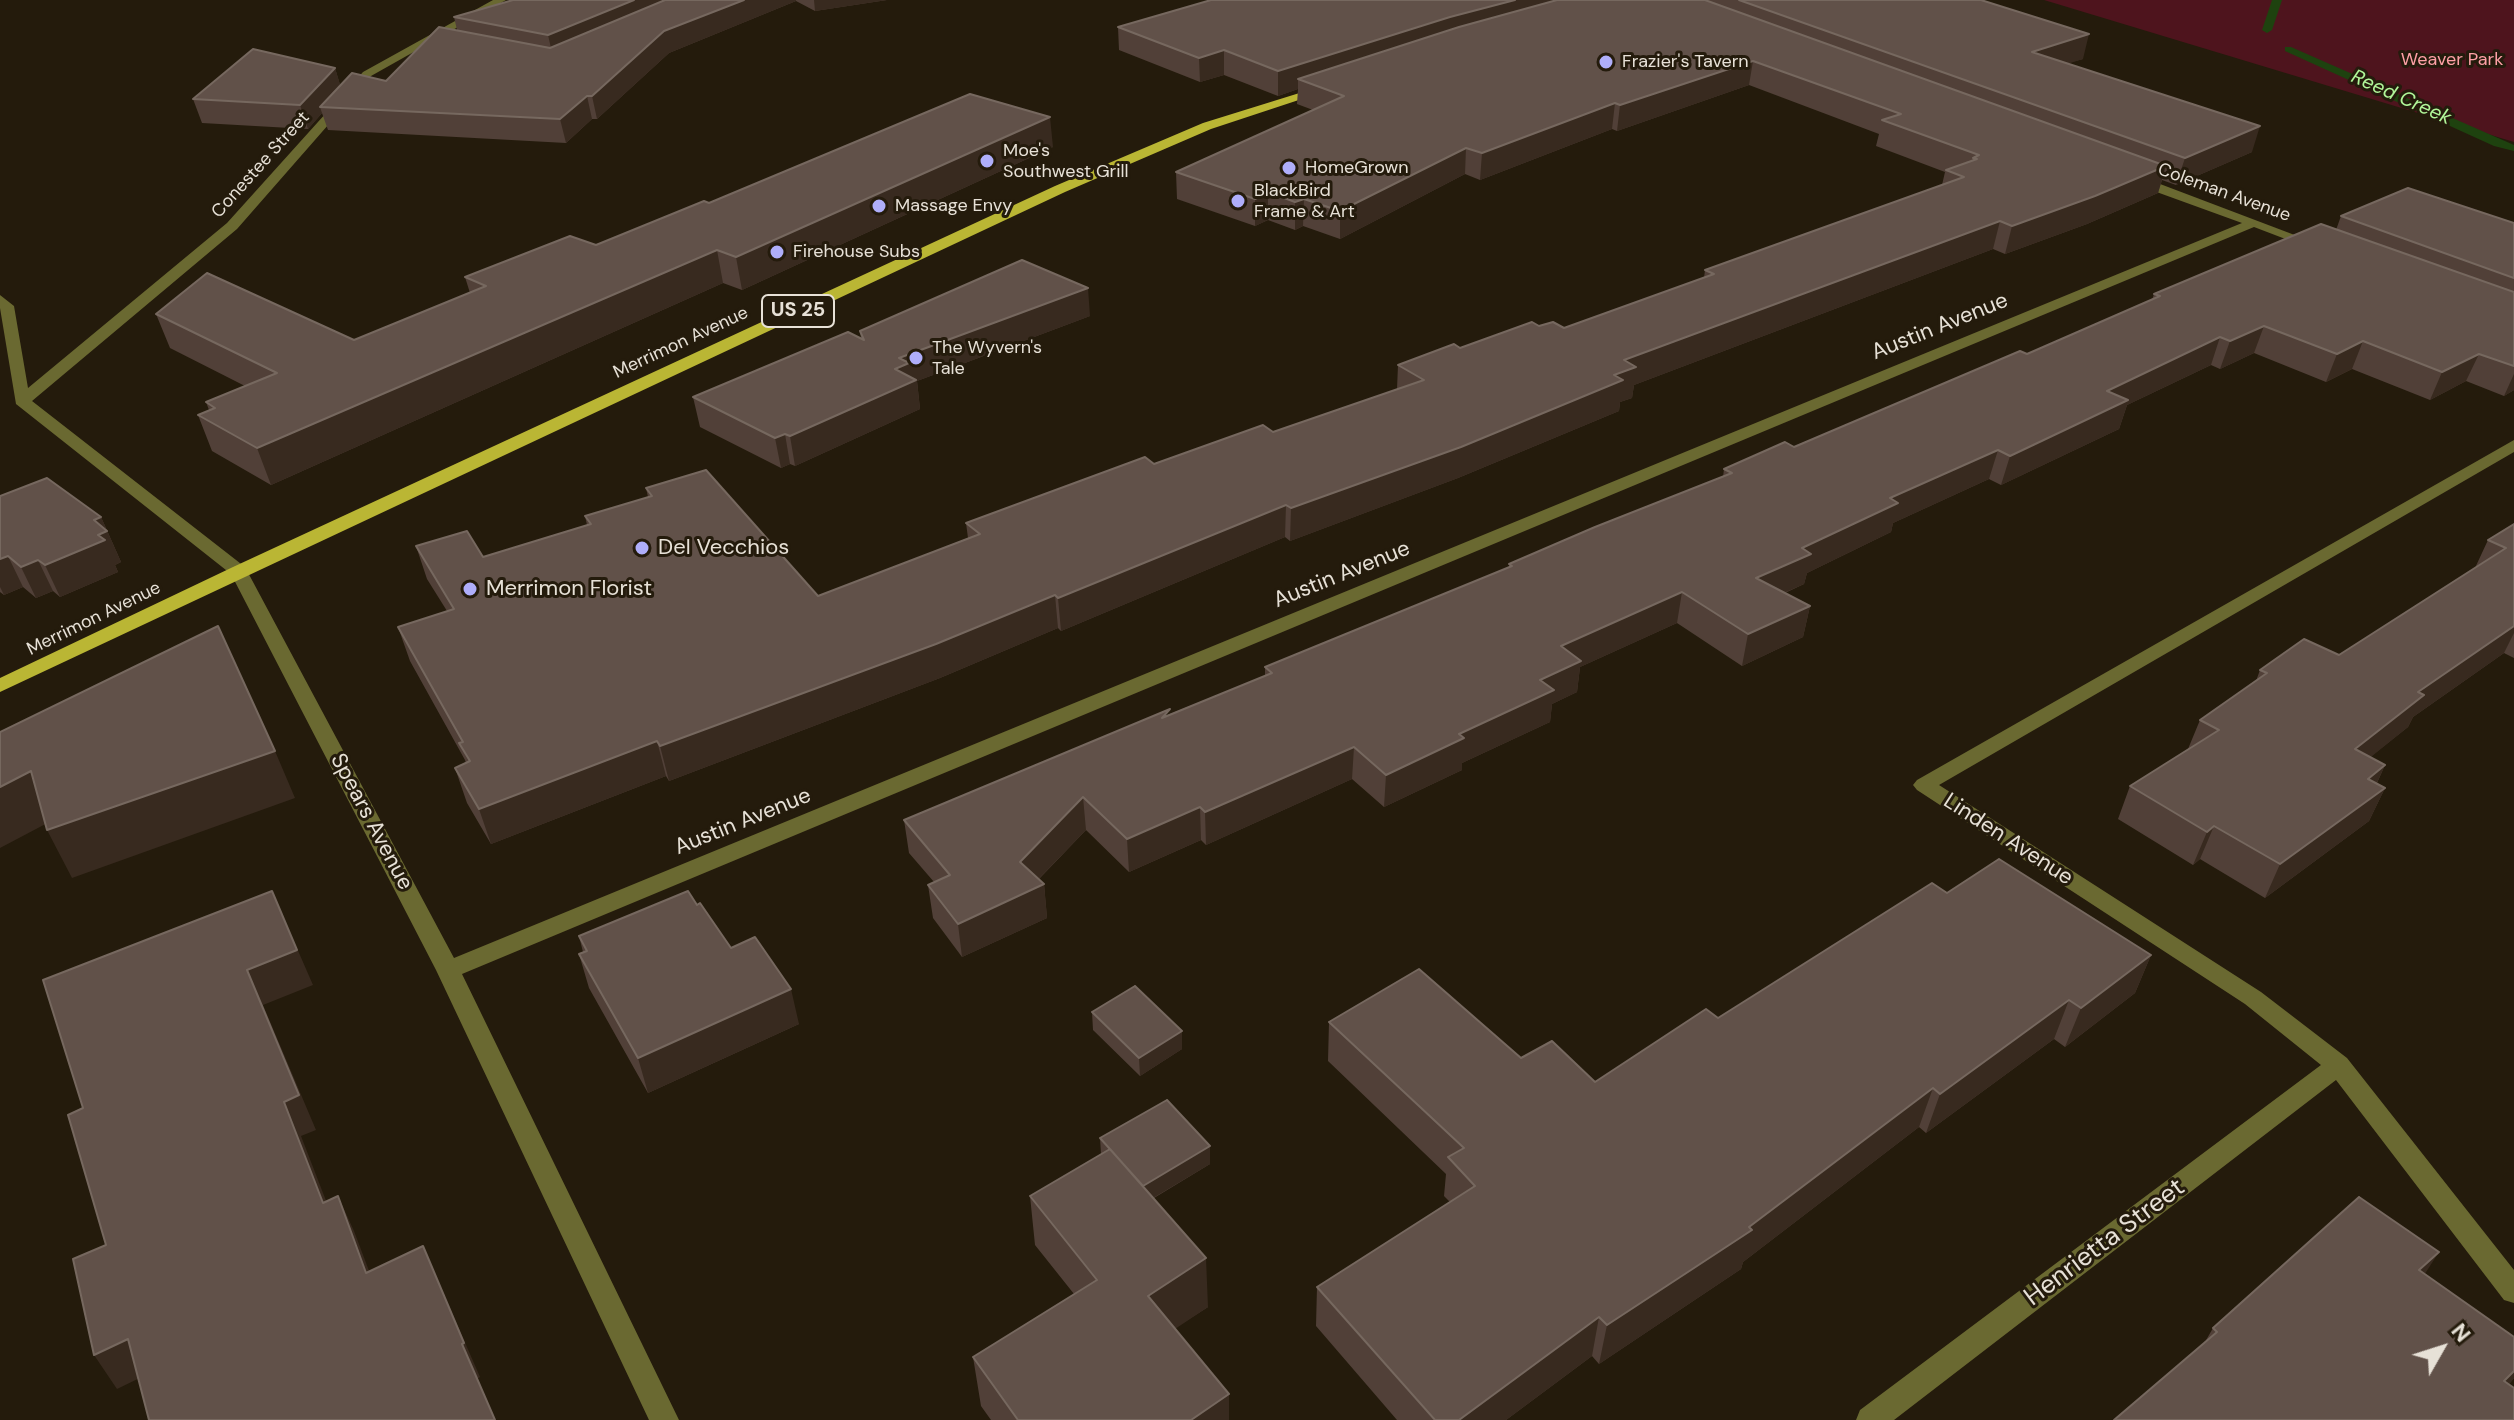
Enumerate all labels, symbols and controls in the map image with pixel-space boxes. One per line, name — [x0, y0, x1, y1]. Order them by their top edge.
park label: Weaver Park — [2401, 49, 2503, 71]
place label: Frazier's Tavern — [1622, 51, 1749, 73]
marker: Frazier's Tavern — [1597, 53, 1615, 71]
water label: Reed Creek — [2347, 65, 2455, 131]
street label: Conestee Street — [208, 107, 314, 223]
place label: Moe's Southwest Grill — [1003, 140, 1129, 182]
marker: Moe's Southwest Grill — [978, 152, 996, 170]
place label: HomeGrown — [1305, 157, 1409, 179]
marker: HomeGrown — [1280, 159, 1298, 177]
street label: Coleman Avenue — [2155, 159, 2293, 227]
place label: BlackBird Frame & Art — [1254, 180, 1355, 222]
marker: BlackBird Frame & Art — [1229, 192, 1247, 210]
place label: Massage Envy — [895, 195, 1012, 217]
marker: Massage Envy — [870, 197, 888, 215]
place label: Firehouse Subs — [793, 241, 920, 263]
marker: Firehouse Subs — [768, 243, 786, 261]
street label: Austin Avenue — [1868, 288, 2012, 366]
road number: US 25 — [762, 295, 834, 327]
street label: Merrimon Avenue — [610, 302, 752, 384]
place label: The Wyvern's Tale — [932, 337, 1042, 380]
marker: The Wyvern's Tale — [907, 349, 925, 367]
place label: Del Vecchios — [658, 535, 789, 561]
street label: Austin Avenue — [1270, 536, 1414, 614]
marker: Del Vecchios — [633, 539, 651, 557]
place label: Merrimon Florist — [486, 576, 652, 602]
street label: Merrimon Avenue — [24, 577, 164, 661]
marker: Merrimon Florist — [461, 580, 479, 598]
street label: Spears Avenue — [324, 749, 418, 895]
street label: Austin Avenue — [671, 783, 815, 861]
street label: Linden Avenue — [1938, 788, 2078, 892]
street label: Henrietta Street — [2019, 1173, 2191, 1313]
north arrow — [2402, 1308, 2482, 1388]
text: N — [2445, 1317, 2477, 1348]

